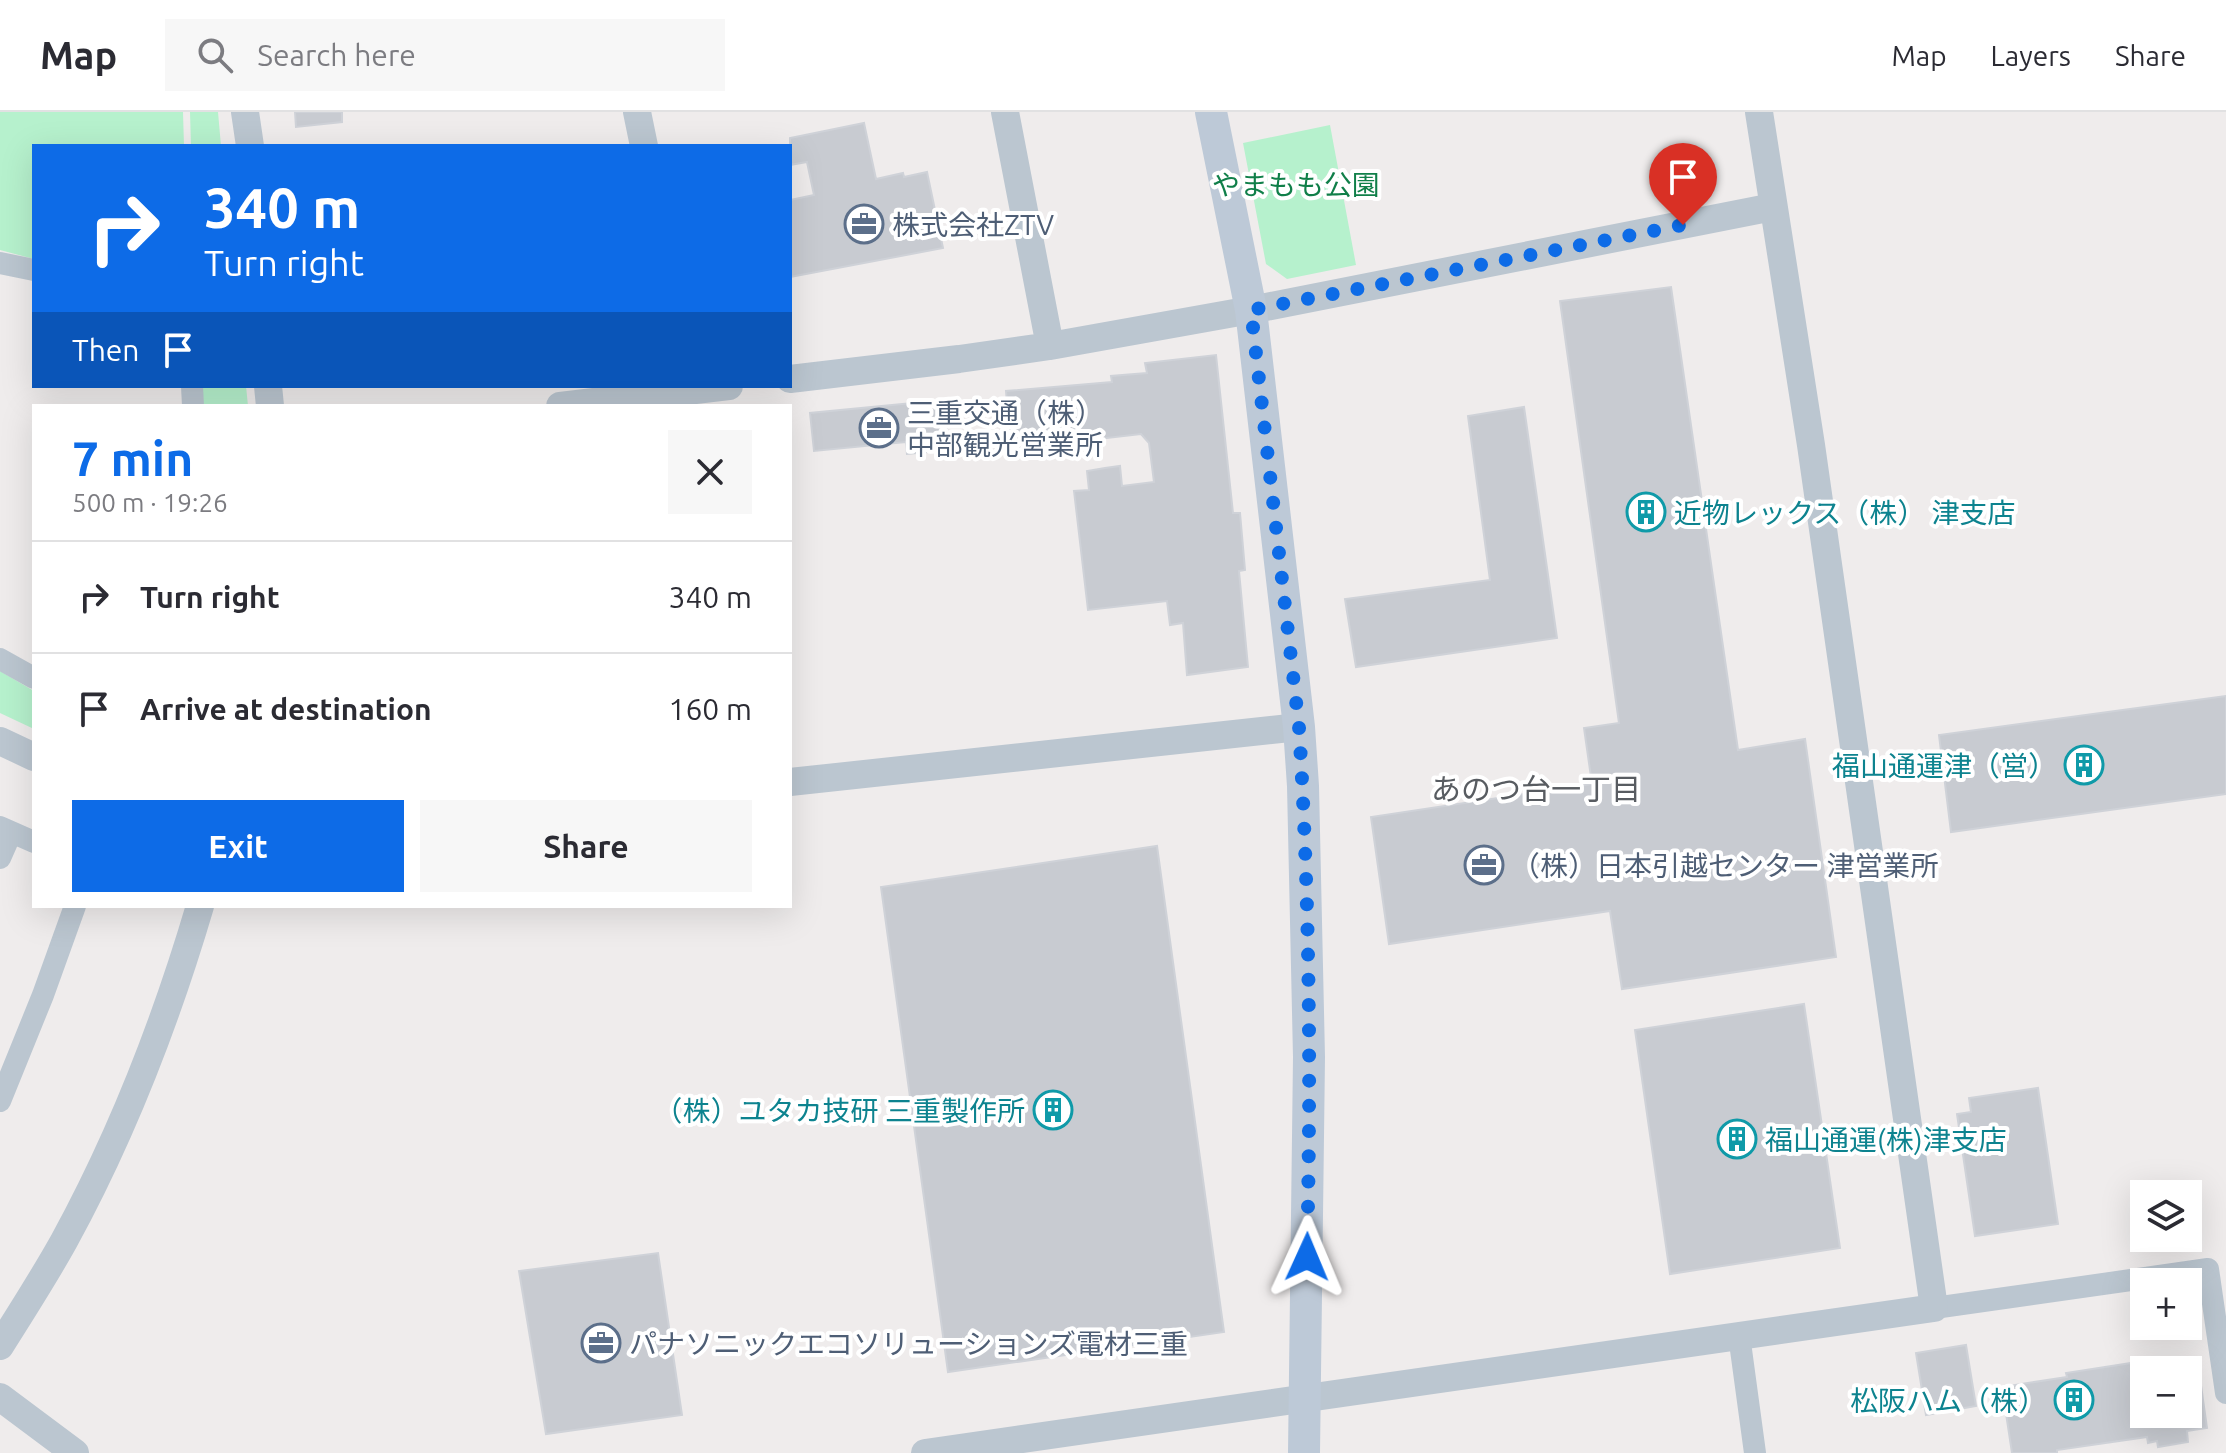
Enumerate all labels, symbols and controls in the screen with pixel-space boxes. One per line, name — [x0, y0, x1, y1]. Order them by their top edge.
search box — [165, 19, 725, 91]
icon: search — [193, 33, 237, 77]
text: Map — [40, 34, 117, 76]
text: Search here — [257, 38, 416, 72]
text: Map — [1891, 40, 1947, 71]
text: Layers — [1991, 40, 2071, 71]
text: Share — [2115, 40, 2186, 71]
pin — [1649, 143, 1717, 225]
icon: arrive — [1661, 155, 1705, 199]
park label: やまもも公園 — [1212, 169, 1380, 200]
icon: right — [72, 176, 176, 280]
text: 340 m — [204, 176, 360, 239]
office icon: 株式会社ZTV — [843, 203, 885, 245]
place label: 株式会社ZTV — [892, 209, 1054, 240]
text: Turn right — [204, 242, 364, 283]
icon: arrive — [156, 328, 200, 372]
text: Then — [72, 333, 140, 367]
place label: 三重交通（株） 中部観光営業所 — [907, 397, 1103, 460]
office icon: 三重交通（株） 中部観光営業所 — [858, 407, 900, 449]
button: close — [668, 430, 752, 514]
text: 7 min — [72, 431, 193, 485]
text: 500 m · 19:26 — [72, 488, 228, 517]
building icon: 近物レックス（株） 津支店 — [1625, 491, 1667, 533]
place label: 近物レックス（株） 津支店 — [1674, 497, 2016, 528]
icon: right — [72, 575, 116, 619]
text: Turn right — [140, 580, 280, 614]
text: 340 m — [668, 580, 752, 614]
icon: arrive — [72, 687, 116, 731]
text: Arrive at destination — [140, 692, 432, 726]
text: 160 m — [668, 692, 752, 726]
building icon: 福山通運津（営） — [2063, 744, 2105, 786]
place label: 福山通運津（営） — [1832, 750, 2056, 781]
district label: あのつ台一丁目 — [1431, 772, 1641, 806]
button: Exit — [72, 800, 404, 892]
button: Share — [420, 800, 752, 892]
office icon: （株）日本引越センター 津営業所 — [1463, 844, 1505, 886]
place label: （株）日本引越センター 津営業所 — [1512, 850, 1938, 881]
building icon: （株）ユタカ技研 三重製作所 — [1032, 1089, 1074, 1131]
place label: （株）ユタカ技研 三重製作所 — [655, 1095, 1025, 1126]
building icon: 福山通運(株)津支店 — [1716, 1118, 1758, 1160]
place label: 福山通運(株)津支店 — [1765, 1124, 2007, 1156]
map controls — [2130, 1180, 2202, 1428]
button: layers — [2130, 1180, 2202, 1252]
position arrow — [1265, 1215, 1349, 1299]
button: + — [2130, 1268, 2202, 1340]
office icon: パナソニックエコソリューションズ電材三重 — [580, 1322, 622, 1364]
place label: パナソニックエコソリューションズ電材三重 — [629, 1328, 1188, 1359]
button: − — [2130, 1356, 2202, 1428]
building icon: 松阪ハム（株） — [2053, 1379, 2095, 1421]
place label: 松阪ハム（株） — [1850, 1385, 2046, 1416]

